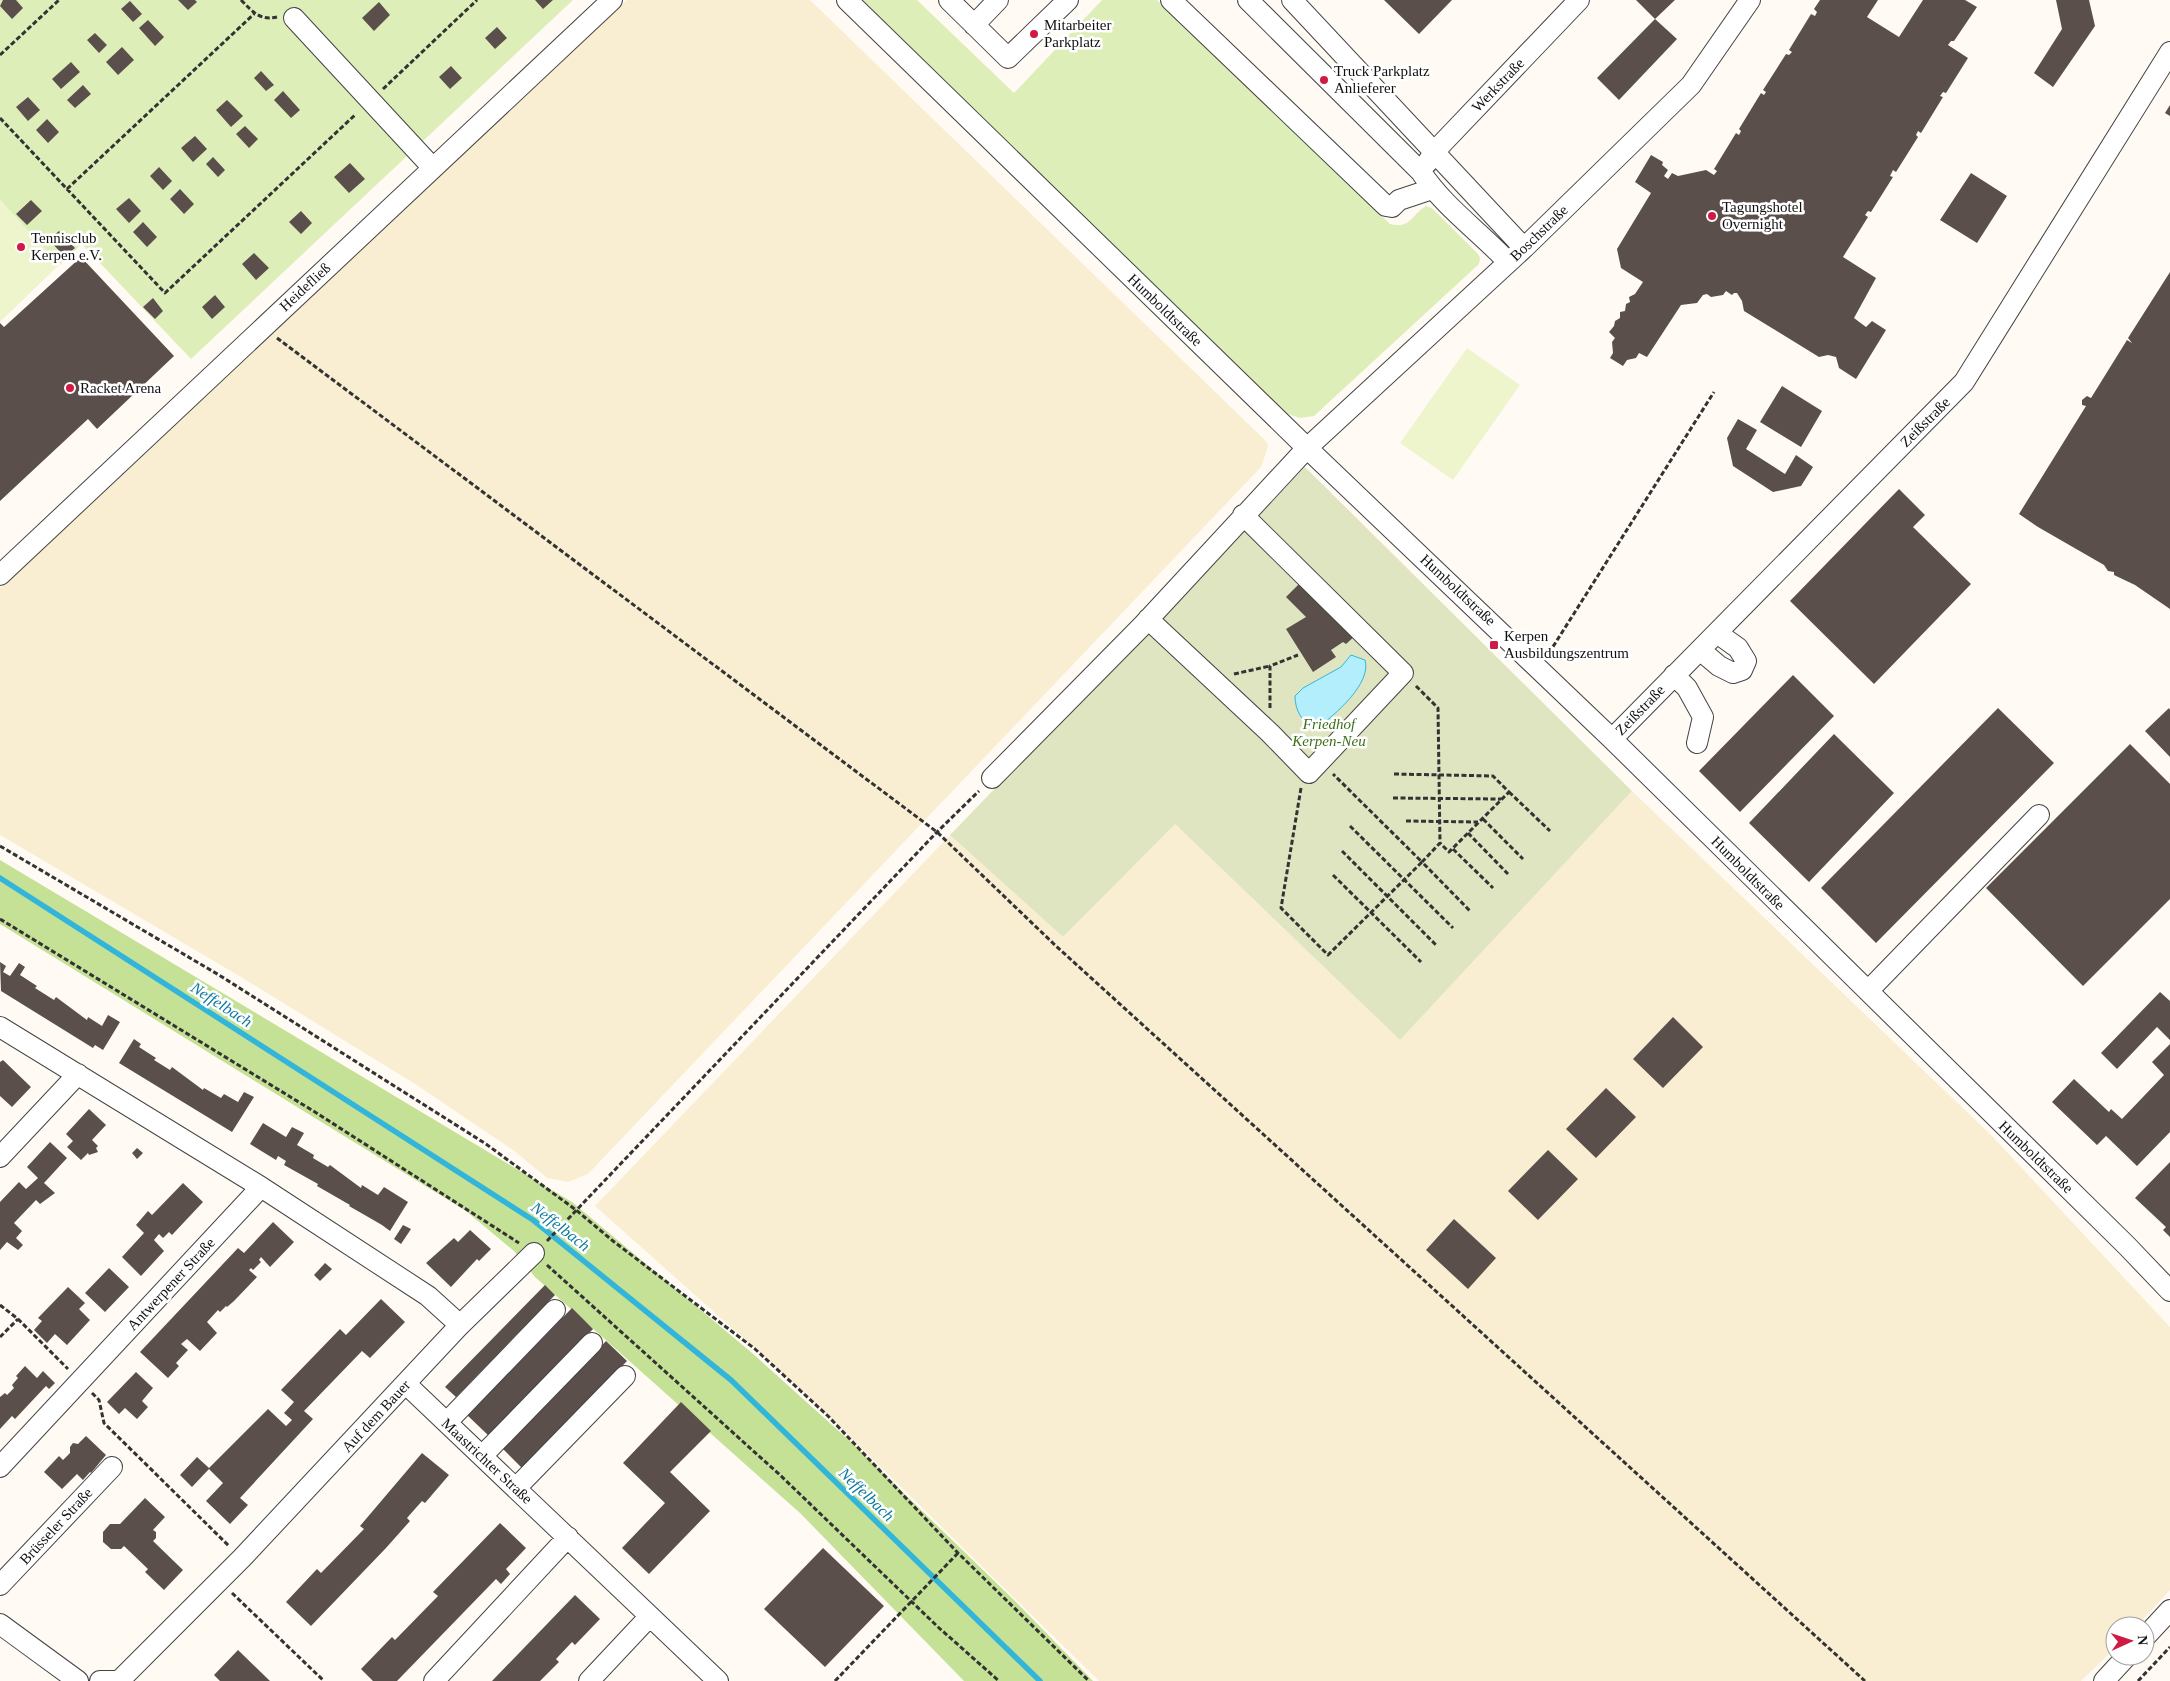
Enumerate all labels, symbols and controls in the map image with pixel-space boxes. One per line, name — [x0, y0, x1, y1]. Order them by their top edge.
place label: Mitarbeiter Parkplatz — [1044, 17, 1111, 50]
marker: Mitarbeiter Parkplatz — [1028, 28, 1040, 40]
street label: Werkstraße — [1469, 55, 1528, 115]
place label: Truck Parkplatz Anlieferer — [1334, 63, 1430, 96]
marker: Truck Parkplatz Anlieferer — [1318, 74, 1330, 86]
place label: Tagungshotel Overnight — [1722, 199, 1803, 232]
street label: Boschstraße — [1507, 202, 1571, 264]
marker: Tagungshotel Overnight — [1706, 210, 1718, 222]
place label: Tennisclub Kerpen e.V. — [31, 230, 102, 263]
marker: Tennisclub Kerpen e.V. — [15, 241, 27, 253]
street label: Heidefließ — [276, 260, 334, 314]
street label: Humboldtstraße — [1125, 271, 1206, 350]
place label: Racket Arena — [80, 380, 162, 396]
marker: Racket Arena — [64, 382, 76, 394]
street label: Zeißstraße — [1897, 394, 1953, 450]
street label: Humboldtstraße — [1417, 551, 1499, 629]
place label: Kerpen Ausbildungszentrum — [1504, 628, 1629, 661]
marker: Kerpen Ausbildungszentrum — [1488, 639, 1500, 651]
street label: Zeißstraße — [1612, 681, 1668, 738]
park label: Friedhof Kerpen-Neu — [1291, 716, 1366, 749]
street label: Humboldtstraße — [1708, 833, 1788, 913]
water label: Neffelbach — [187, 978, 255, 1031]
street label: Humboldtstraße — [1996, 1118, 2077, 1197]
water label: Neffelbach — [527, 1198, 593, 1255]
street label: Antwerpener Straße — [124, 1234, 218, 1333]
street label: Auf dem Bauer — [339, 1377, 413, 1455]
street label: Maastrichter Straße — [438, 1415, 536, 1507]
water label: Neffelbach — [834, 1463, 897, 1525]
street label: Brüsseler Straße — [16, 1484, 96, 1568]
north arrow — [2105, 1616, 2155, 1666]
text: N — [2135, 1635, 2150, 1646]

